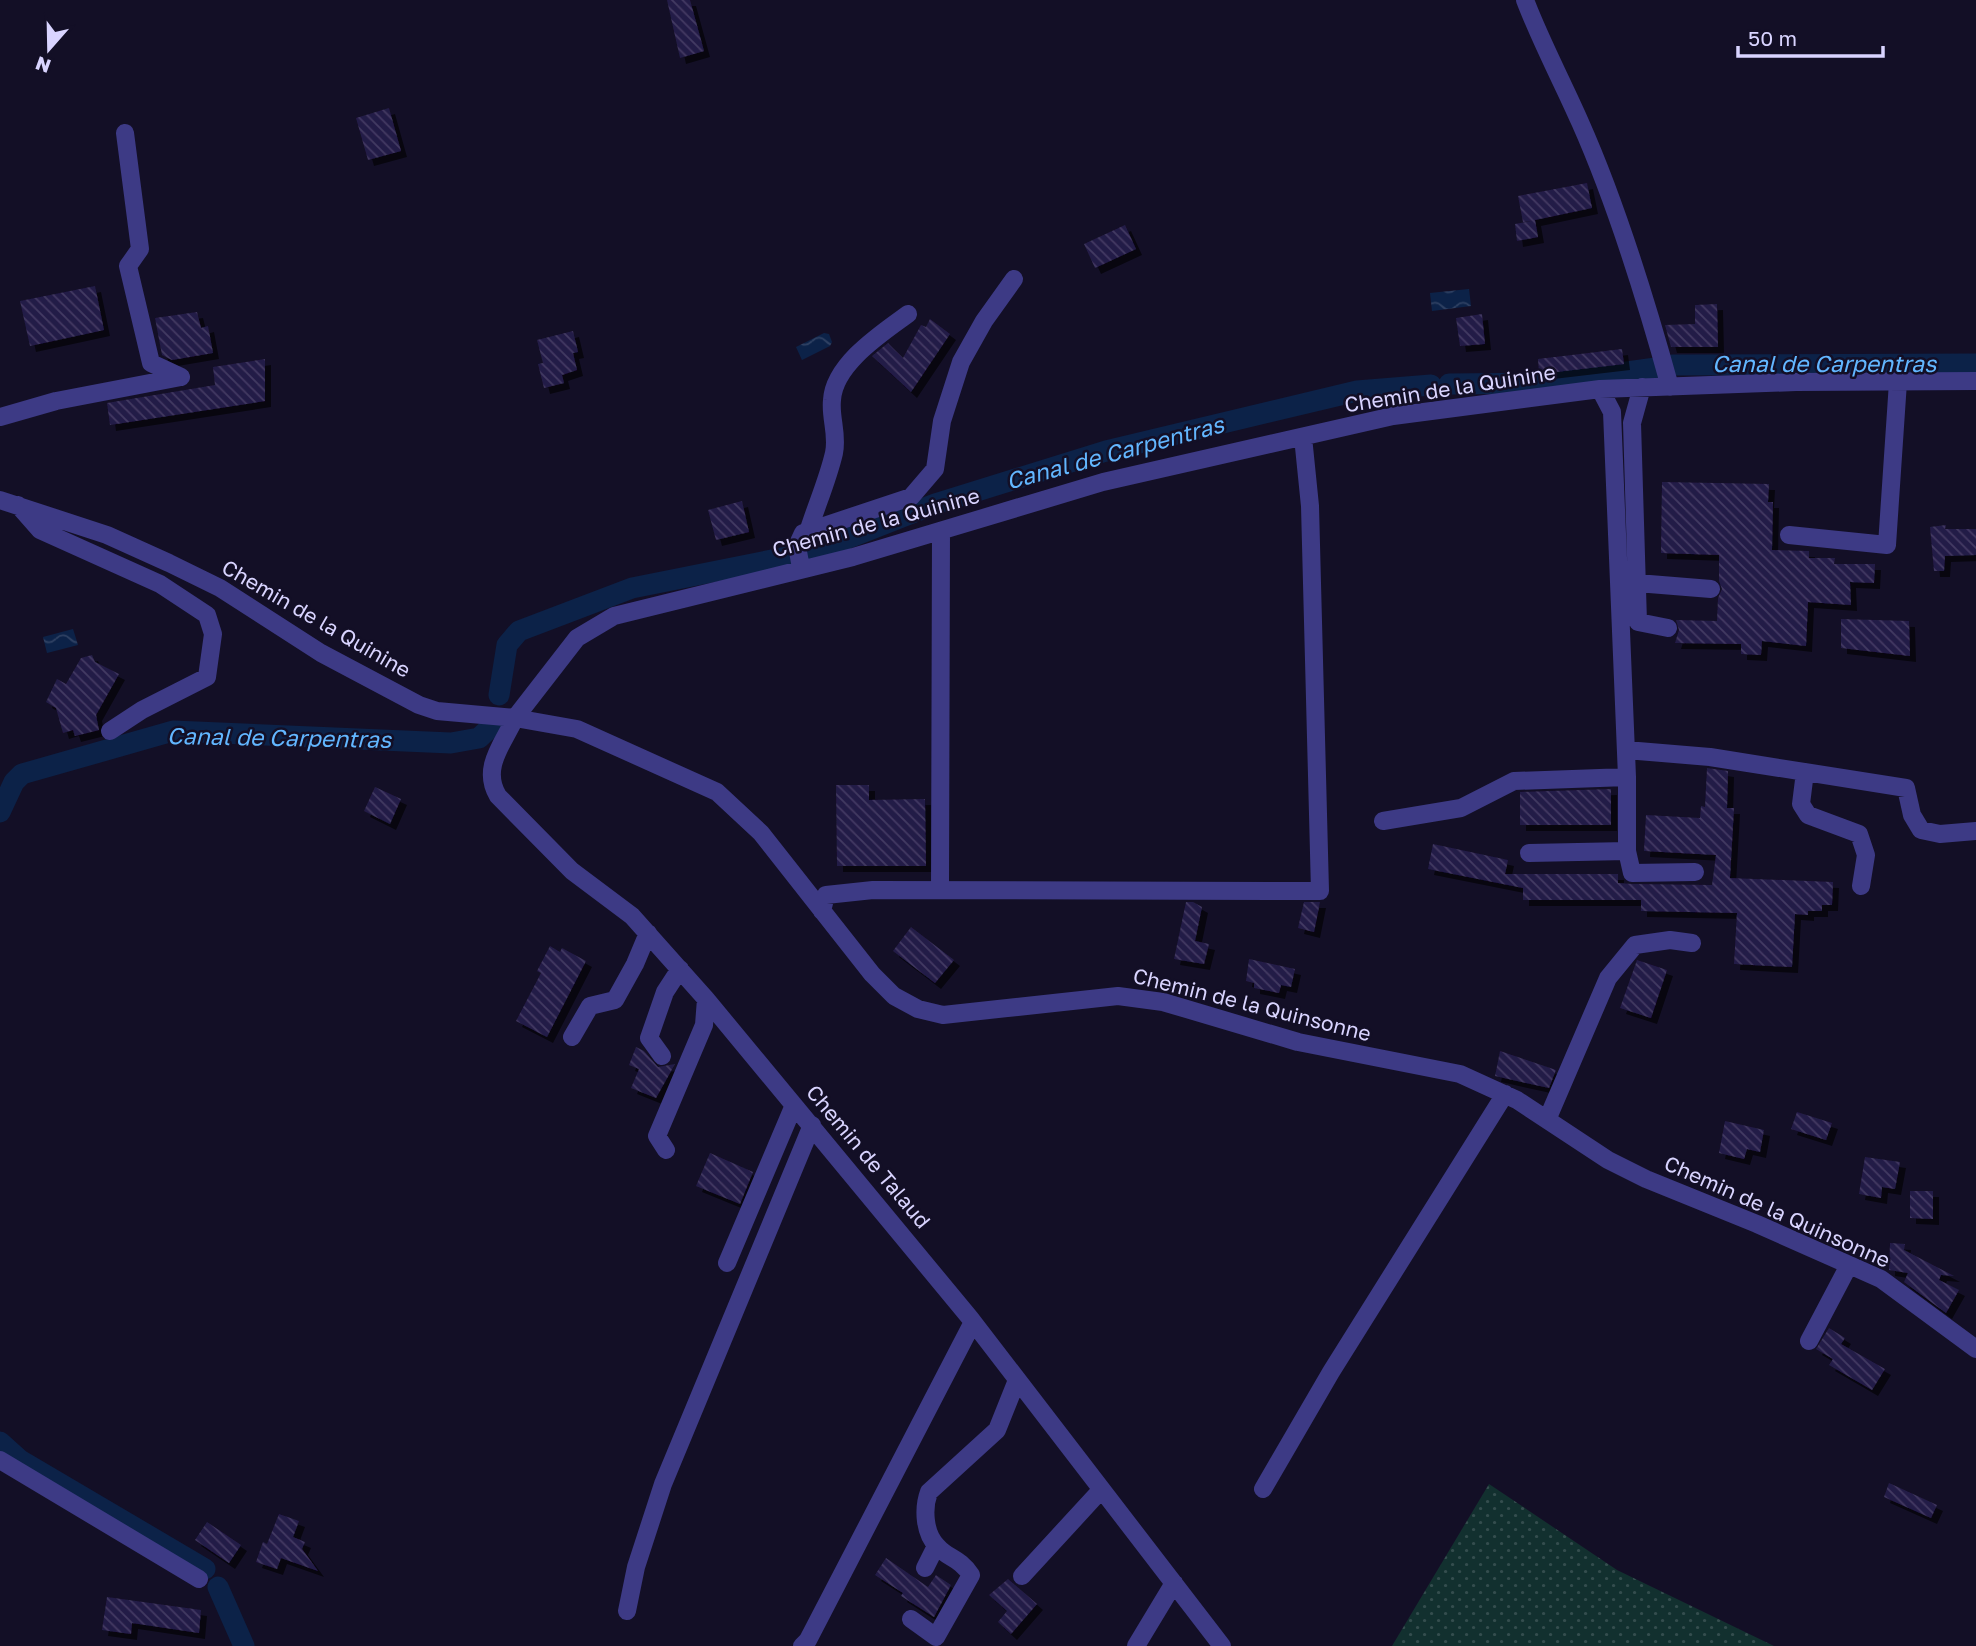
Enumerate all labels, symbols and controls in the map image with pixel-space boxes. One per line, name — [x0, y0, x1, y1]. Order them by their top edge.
north arrow — [14, 14, 84, 84]
scale bar — [1738, 14, 1883, 58]
text: 50 m — [1748, 25, 1797, 51]
text: N — [32, 52, 54, 79]
water label: Canal de Carpentras — [1712, 349, 1937, 377]
street label: Chemin de la Quinine — [1342, 358, 1557, 418]
water label: Canal de Carpentras — [1003, 409, 1227, 495]
street label: Chemin de la Quinine — [769, 482, 982, 562]
street label: Chemin de la Quinine — [218, 554, 415, 683]
water label: Canal de Carpentras — [167, 721, 392, 753]
street label: Chemin de la Quinsonne — [1130, 962, 1374, 1046]
street label: Chemin de Talaud — [801, 1079, 936, 1233]
street label: Chemin de la Quinsonne — [1660, 1149, 1894, 1273]

